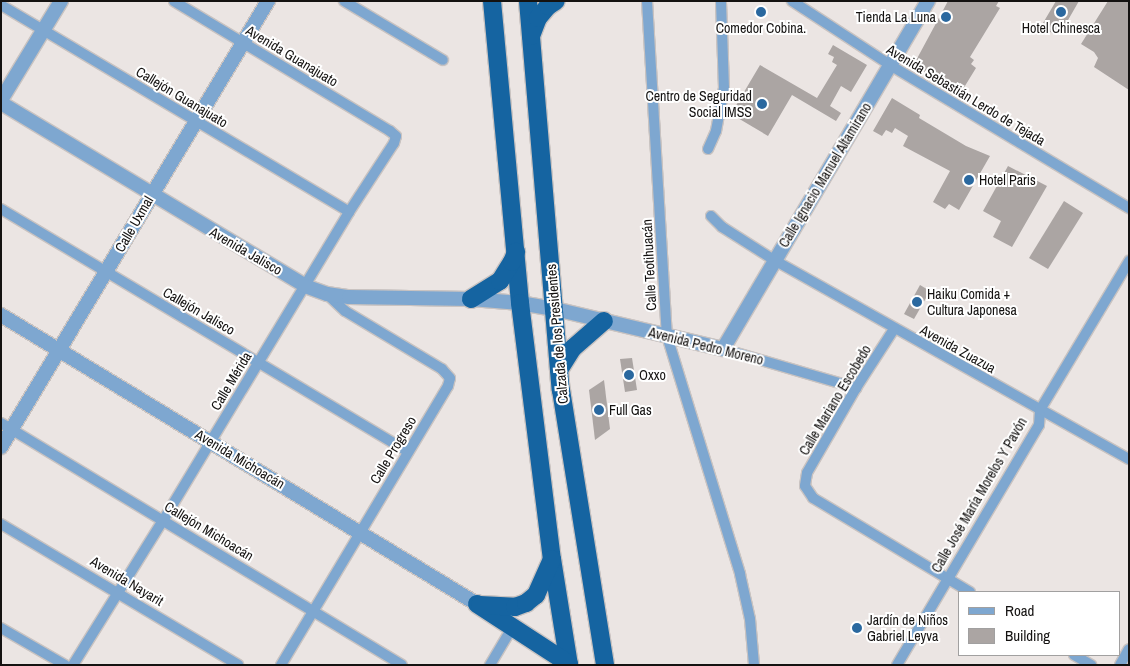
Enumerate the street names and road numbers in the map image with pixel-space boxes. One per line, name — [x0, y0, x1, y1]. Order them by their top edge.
street label: Avenida Guanajuato — [243, 22, 341, 90]
street label: Avenida Sebastián Lerdo de Tejada — [884, 41, 1048, 149]
street label: Callejón Guanajuato — [133, 63, 231, 131]
street label: Calle Ignacio Manuel Altamirano — [775, 99, 875, 251]
street label: Calle Uxmal — [111, 193, 157, 255]
street label: Calle Teotihuacán — [638, 219, 660, 311]
street label: Avenida Jalisco — [207, 224, 285, 278]
street label: Calzada de los Presidentes — [543, 263, 571, 405]
street label: Callejón Jalisco — [160, 284, 238, 338]
street label: Avenida Zuazua — [917, 321, 999, 377]
street label: Avenida Pedro Moreno — [647, 324, 765, 368]
street label: Calle Mariano Escobedo — [795, 342, 875, 458]
street label: Calle Mérida — [207, 349, 255, 413]
street label: Calle Progreso — [366, 413, 420, 487]
street label: Calle José María Morelos Y Pavón — [928, 414, 1030, 576]
street label: Avenida Michoacán — [192, 426, 288, 492]
street label: Callejón Michoacán — [161, 498, 257, 564]
street label: Avenida Nayarit — [87, 553, 167, 609]

